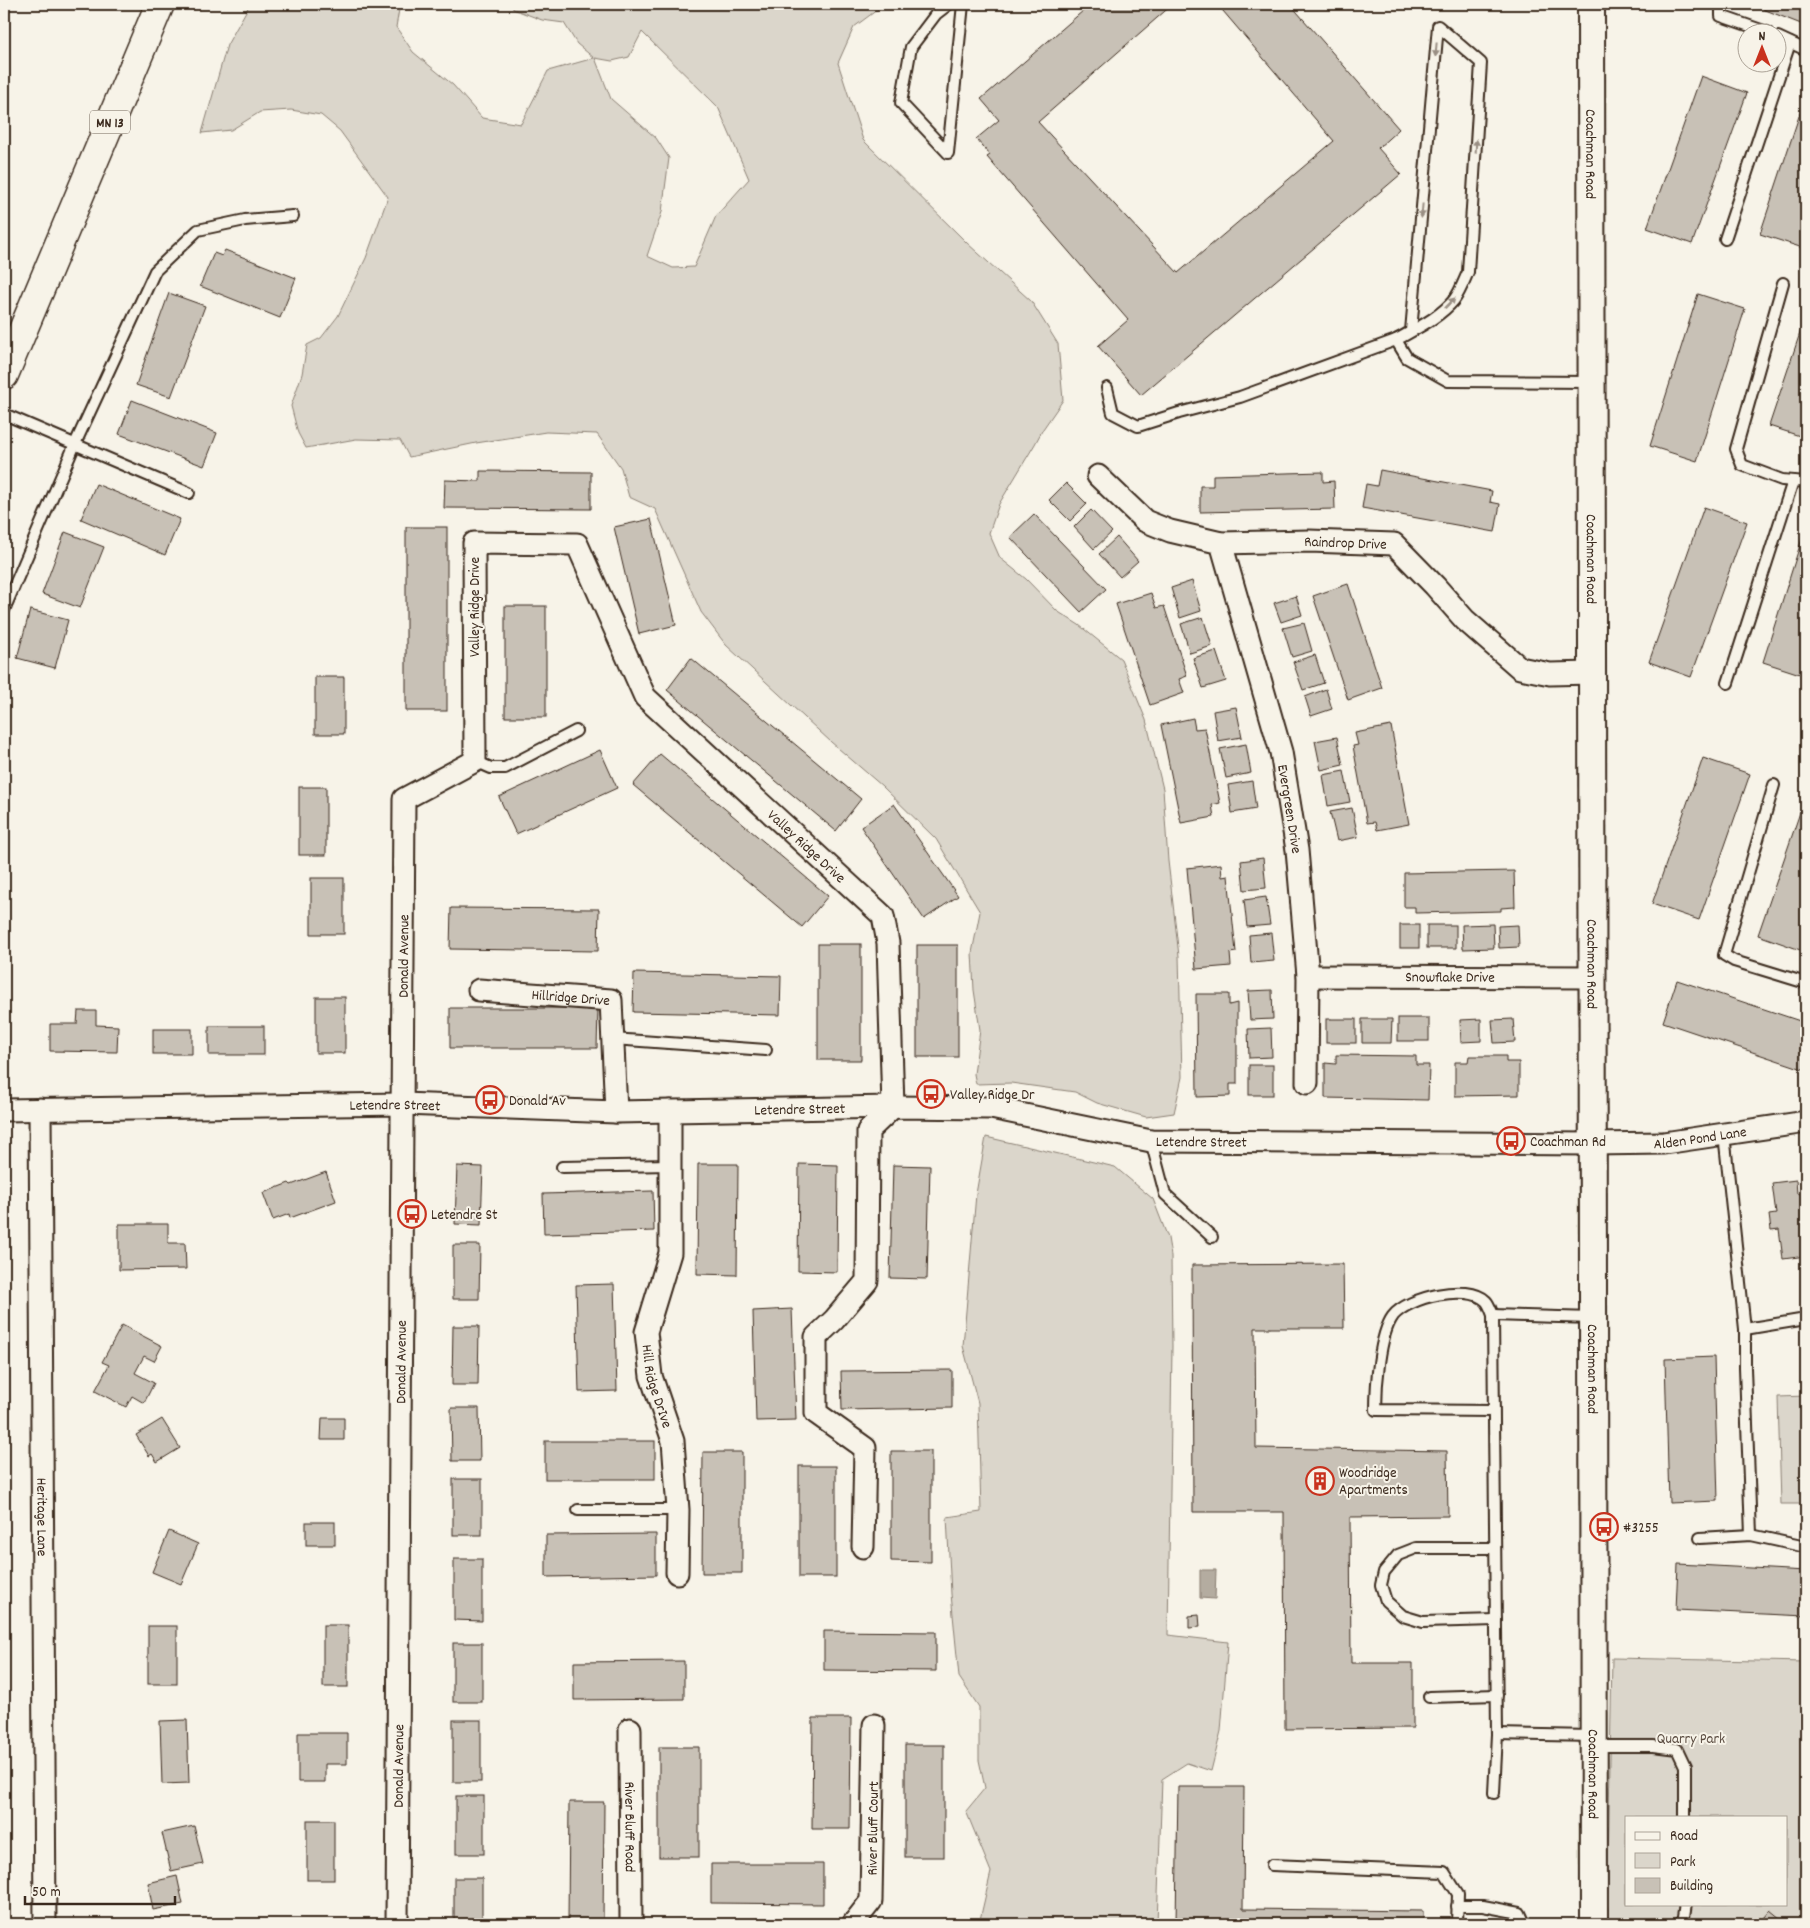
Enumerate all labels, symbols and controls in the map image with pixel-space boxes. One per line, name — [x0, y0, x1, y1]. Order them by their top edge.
north arrow — [1738, 22, 1788, 72]
text: N — [1759, 27, 1766, 47]
one-way arrow — [1432, 42, 1440, 58]
street label: Coachman Road — [1578, 109, 1600, 199]
road number: MN 13 — [90, 110, 130, 134]
one-way arrow — [1473, 138, 1481, 154]
one-way arrow — [1418, 204, 1426, 220]
one-way arrow — [1444, 297, 1456, 309]
street label: Coachman Road — [1579, 514, 1601, 604]
street label: Raindrop Drive — [1304, 532, 1388, 557]
street label: Valley Ridge Drive — [465, 557, 487, 657]
street label: Evergreen Drive — [1270, 763, 1306, 856]
street label: Valley Ridge Drive — [761, 805, 850, 890]
street label: Donald Avenue — [394, 914, 416, 998]
street label: Coachman Road — [1579, 919, 1602, 1009]
street label: Snowflake Drive — [1405, 967, 1495, 990]
street label: Hillridge Drive — [531, 985, 611, 1013]
bus stop icon: Valley Ridge Dr — [916, 1079, 946, 1109]
bus stop icon: Donald Av — [475, 1085, 505, 1115]
place label: Valley Ridge Dr — [950, 1085, 1035, 1107]
place label: Donald Av — [509, 1091, 567, 1113]
street label: Letendre Street — [349, 1095, 441, 1118]
street label: Letendre Street — [754, 1099, 846, 1123]
street label: Alden Pond Lane — [1654, 1122, 1748, 1156]
bus stop icon: Coachman Rd — [1496, 1126, 1526, 1156]
street label: Letendre Street — [1156, 1132, 1247, 1155]
place label: Coachman Rd — [1530, 1132, 1606, 1154]
bus stop icon: Letendre St — [397, 1199, 427, 1229]
place label: Letendre St — [431, 1205, 498, 1227]
street label: Donald Avenue — [391, 1320, 414, 1404]
street label: Coachman Road — [1580, 1324, 1602, 1414]
street label: Hill Ridge DrIve — [635, 1344, 677, 1432]
place label: Woodridge Apartments — [1339, 1463, 1408, 1502]
building icon: Woodridge Apartments — [1305, 1466, 1335, 1496]
street label: Heritage Lane — [29, 1478, 52, 1557]
bus stop icon: #3255 — [1589, 1512, 1619, 1542]
place label: #3255 — [1623, 1518, 1659, 1540]
street label: Donald Avenue — [389, 1724, 411, 1808]
street label: Coachman Road — [1581, 1729, 1603, 1819]
park label: Quarry Park — [1657, 1729, 1725, 1751]
street label: River Bluff Court — [862, 1780, 886, 1876]
street label: River Bluff Road — [617, 1782, 640, 1872]
legend — [1625, 1816, 1788, 1906]
text: Road — [1670, 1826, 1698, 1848]
text: Park — [1670, 1852, 1696, 1874]
scale bar — [25, 1873, 175, 1905]
text: Building — [1670, 1876, 1713, 1898]
text: 50 m — [32, 1882, 61, 1904]

